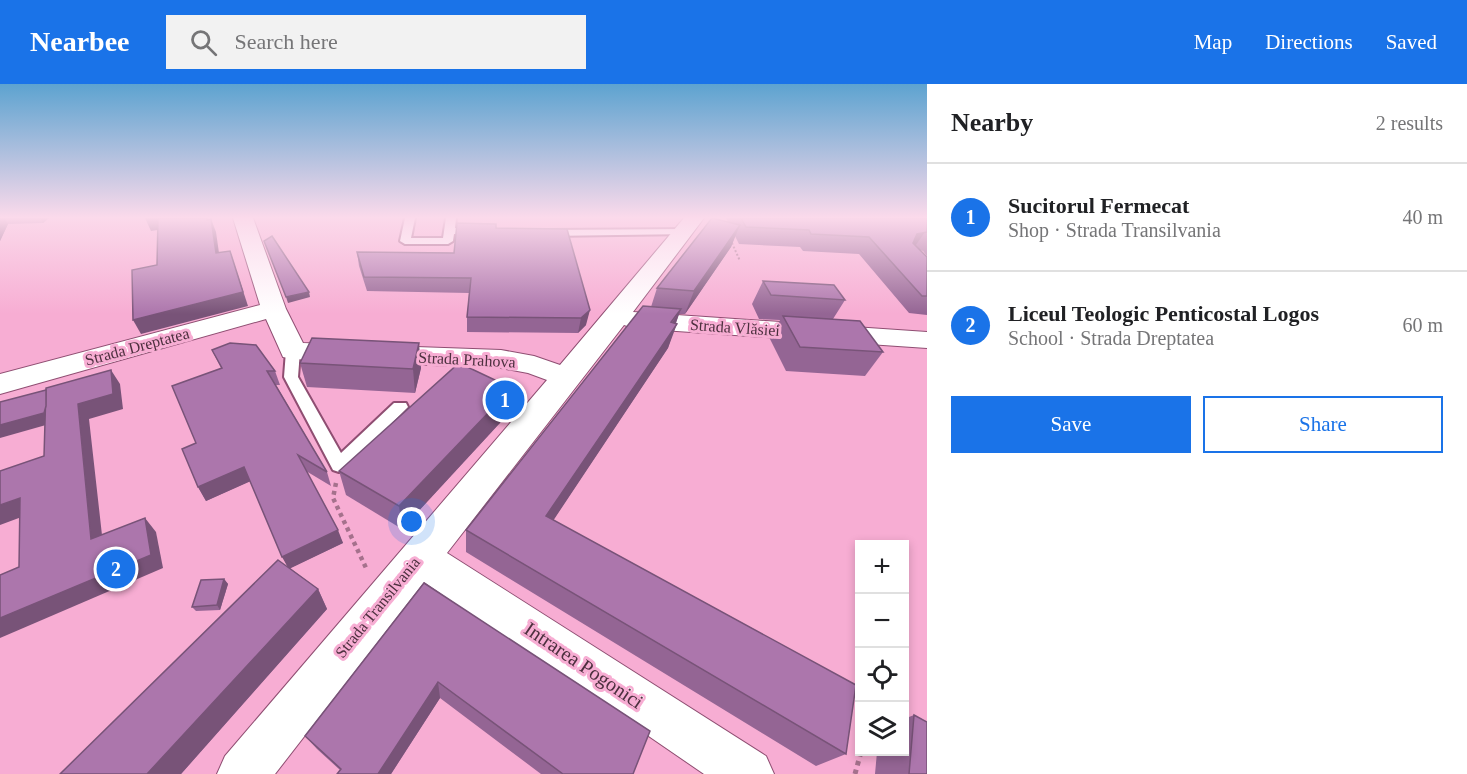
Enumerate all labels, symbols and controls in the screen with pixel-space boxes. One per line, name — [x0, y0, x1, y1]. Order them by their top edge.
search box — [166, 15, 586, 69]
text: Nearbee — [30, 26, 130, 57]
icon: search — [187, 26, 220, 59]
text: Search here — [235, 29, 338, 54]
text: Map — [1194, 30, 1232, 54]
text: Directions — [1265, 30, 1353, 54]
text: Saved — [1386, 30, 1437, 54]
text: Nearby — [951, 108, 1033, 137]
text: 2 results — [1376, 112, 1443, 134]
text: Sucitorul Fermecat — [1008, 193, 1189, 218]
text: 1 — [966, 206, 976, 228]
text: 40 m — [1402, 206, 1443, 228]
text: Shop · Strada Transilvania — [1008, 219, 1221, 241]
text: Liceul Teologic Penticostal Logos — [1008, 301, 1319, 326]
text: 2 — [966, 314, 976, 336]
text: 60 m — [1402, 314, 1443, 336]
street label: Strada Vlăsiei — [690, 316, 781, 339]
street label: Strada Dreptatea — [83, 324, 191, 370]
text: School · Strada Dreptatea — [1008, 327, 1214, 349]
street label: Strada Prahova — [418, 348, 516, 371]
pin: 1 — [486, 378, 524, 422]
button: Save — [951, 396, 1191, 453]
button: Share — [1203, 396, 1443, 453]
your location — [397, 507, 426, 536]
map controls — [855, 540, 909, 756]
button: + — [855, 540, 909, 594]
pin: 2 — [96, 546, 136, 592]
street label: Strada Transilvania — [332, 554, 423, 661]
button: − — [855, 594, 909, 648]
street label: Intrarea Pogonici — [520, 617, 648, 714]
button: locate — [855, 648, 909, 702]
button: layers — [855, 702, 909, 756]

